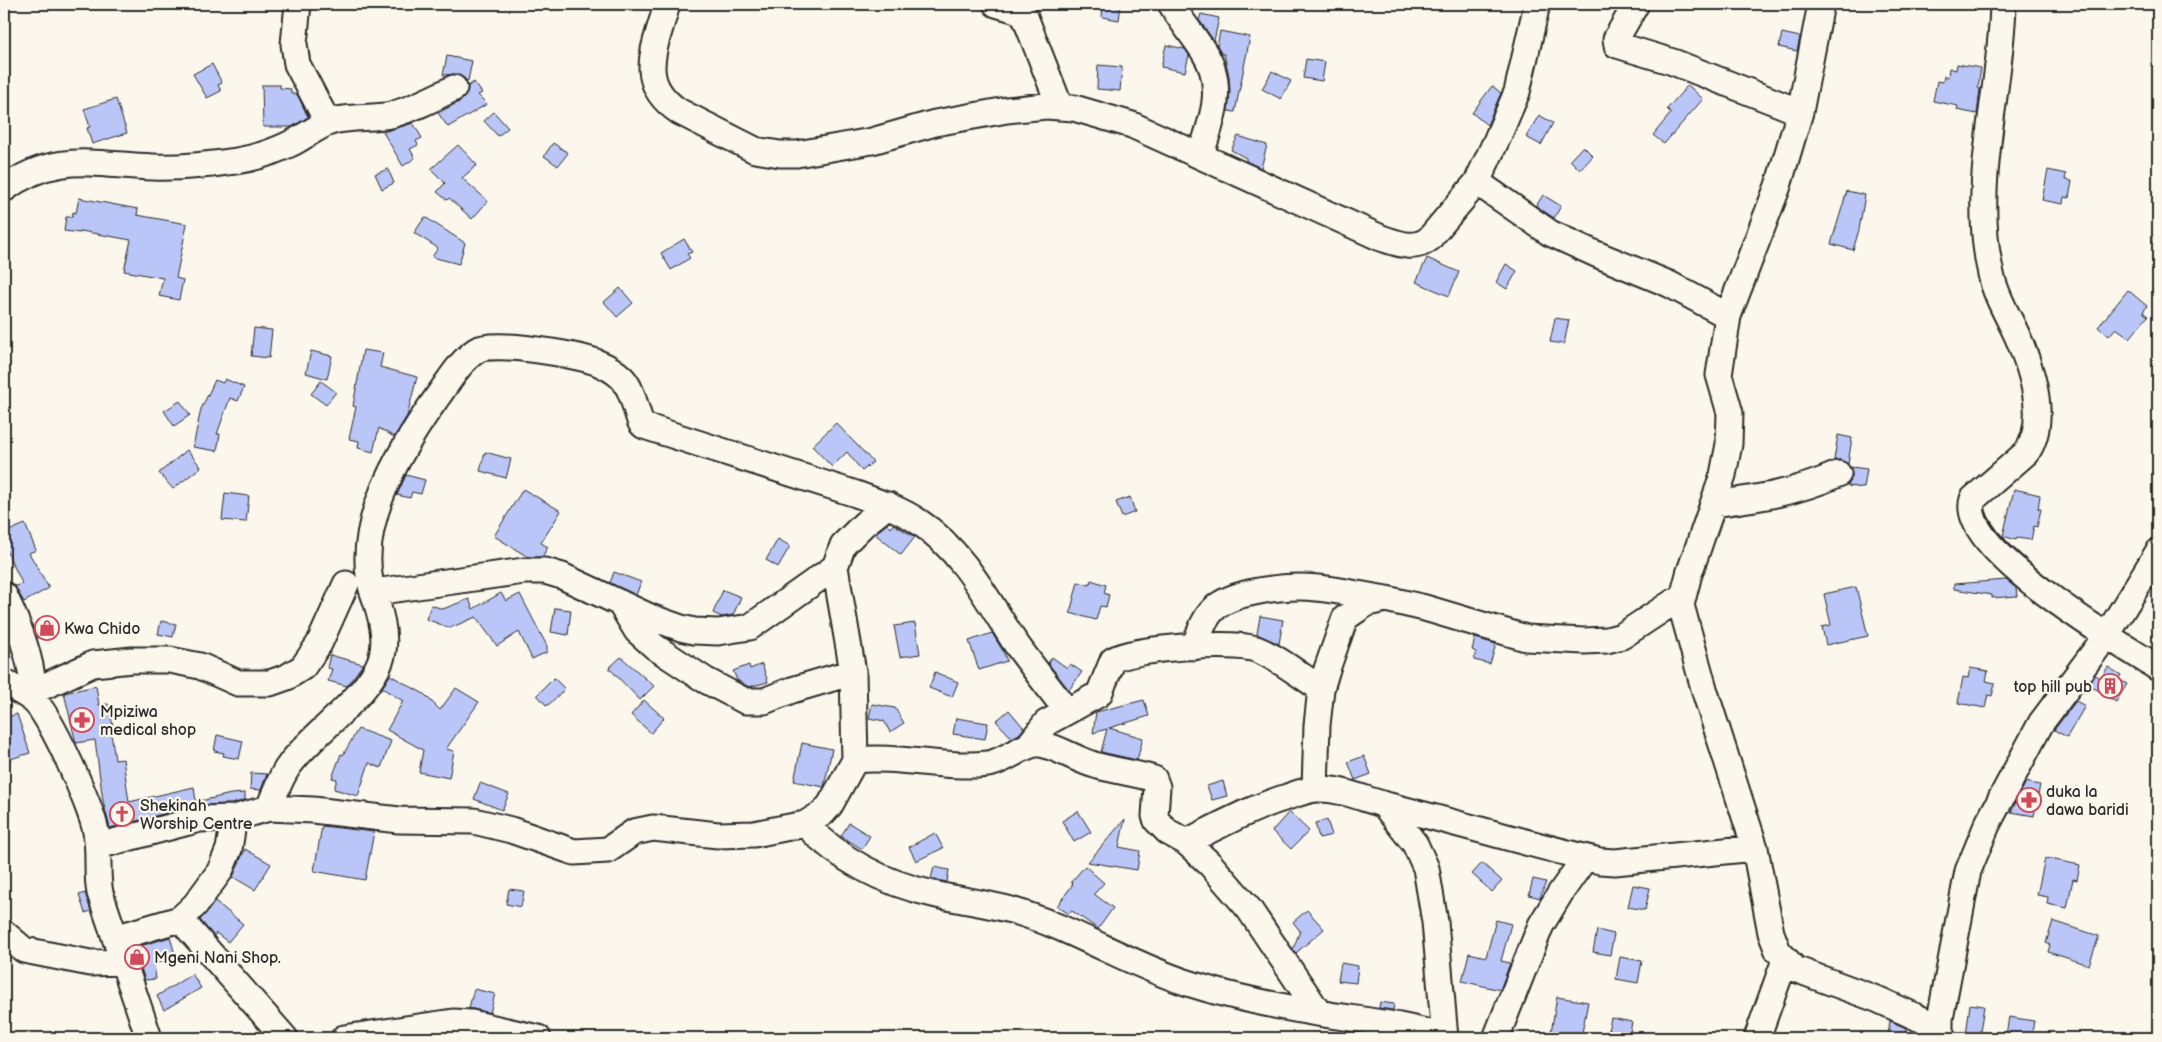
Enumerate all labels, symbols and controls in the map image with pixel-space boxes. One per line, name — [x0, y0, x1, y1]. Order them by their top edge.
shop icon: Kwa Chido — [34, 615, 60, 641]
place label: Kwa Chido — [64, 620, 140, 639]
building icon: top hill pub — [2097, 673, 2123, 699]
place label: top hill pub — [2014, 678, 2092, 697]
place label: Mpiziwa medical shop — [100, 703, 196, 740]
pharmacy icon: Mpiziwa medical shop — [69, 707, 95, 733]
place label: duka la dawa baridi — [2046, 783, 2129, 820]
pharmacy icon: duka la dawa baridi — [2016, 787, 2042, 813]
place label: Shekinah Worship Centre — [140, 797, 253, 834]
church icon: Shekinah Worship Centre — [109, 801, 135, 827]
shop icon: Mgeni Nani Shop. — [124, 944, 150, 970]
place label: Mgeni Nani Shop. — [154, 949, 281, 968]

